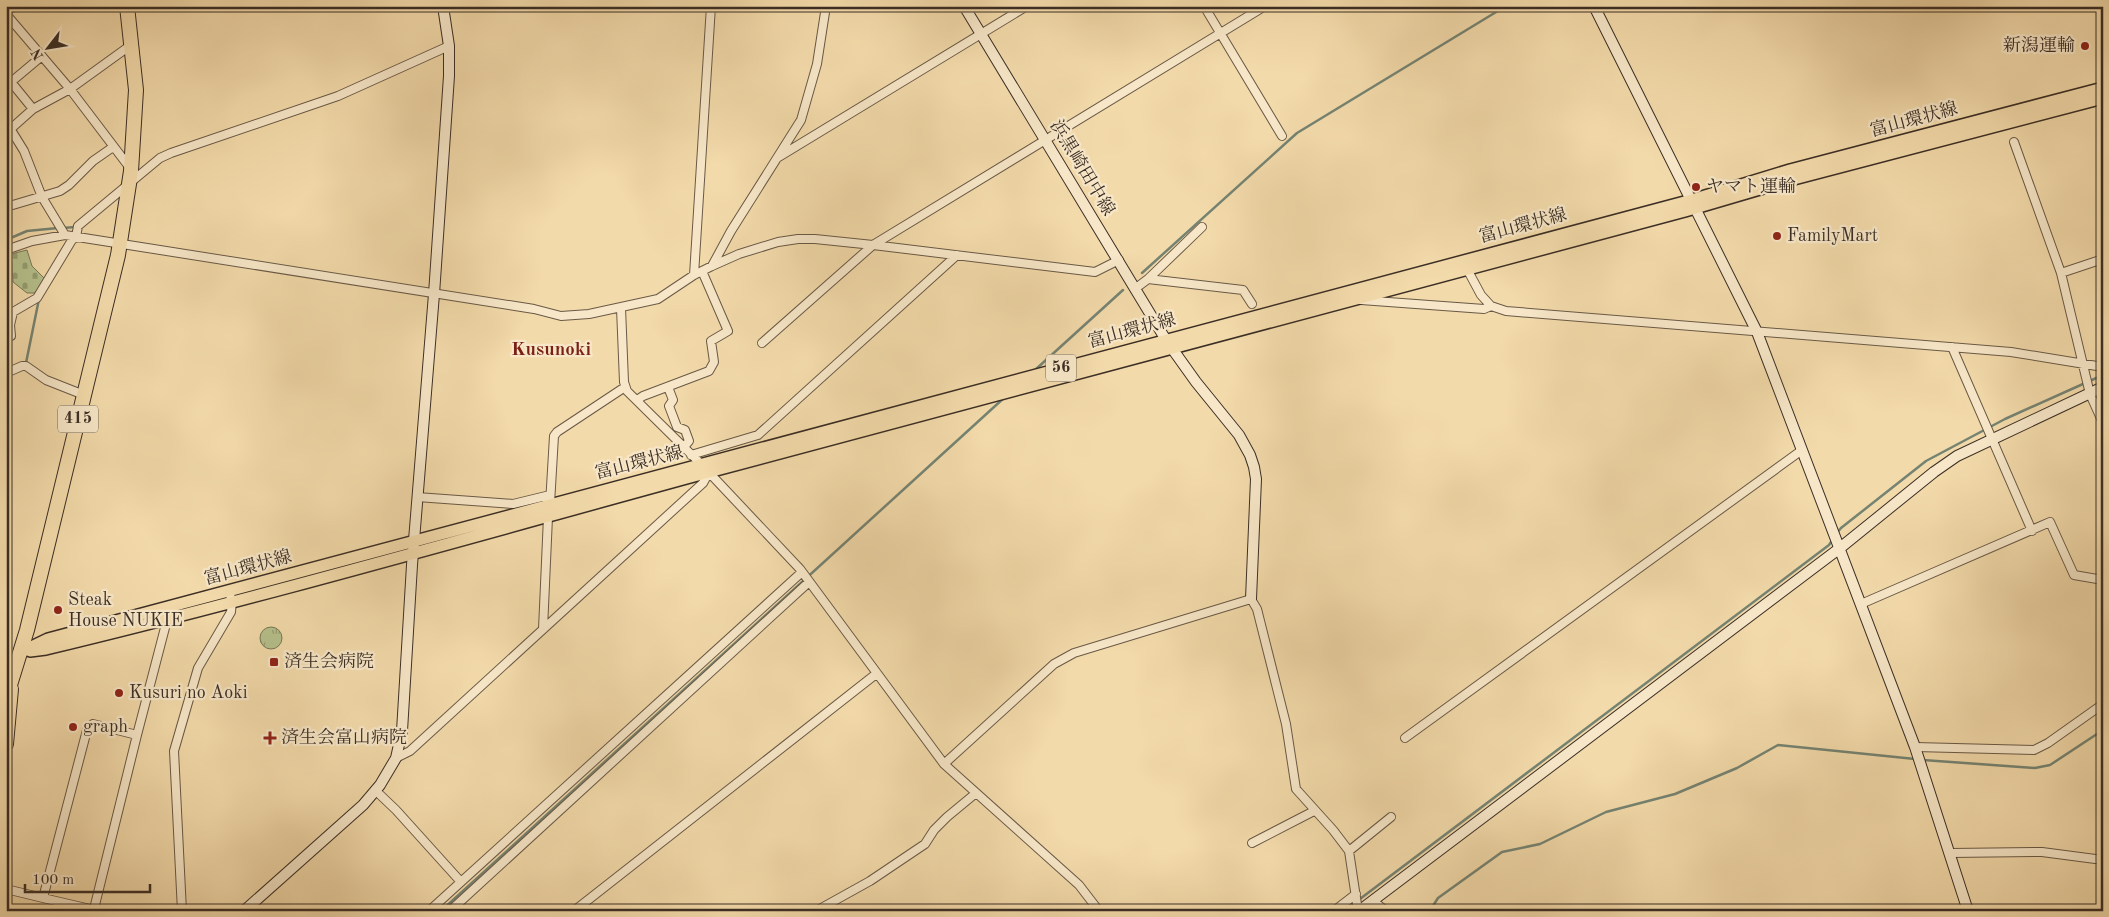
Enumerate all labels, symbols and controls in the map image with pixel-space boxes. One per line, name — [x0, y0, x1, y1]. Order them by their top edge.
north arrow — [22, 22, 72, 72]
place label: 新潟運輸 — [2003, 35, 2075, 55]
marker: 新潟運輸 — [2079, 40, 2091, 52]
text: N — [29, 46, 46, 62]
street label: 富山環状線 — [1868, 98, 1960, 140]
street label: 浜黒崎田中線 — [1046, 116, 1119, 219]
place label: ヤマト運輸 — [1706, 176, 1796, 196]
marker: ヤマト運輸 — [1690, 181, 1702, 193]
street label: 富山環状線 — [1477, 204, 1569, 246]
place label: FamilyMart — [1787, 227, 1878, 245]
marker: FamilyMart — [1771, 230, 1783, 242]
street label: 富山環状線 — [1086, 309, 1178, 351]
district label: Kusunoki — [511, 341, 591, 360]
road number: 56 — [1046, 354, 1076, 382]
road number: 415 — [58, 406, 98, 432]
street label: 富山環状線 — [593, 441, 685, 483]
street label: 富山環状線 — [202, 546, 294, 588]
place label: Steak House NUKIE — [68, 591, 183, 630]
marker: Steak House NUKIE — [52, 604, 64, 616]
place label: 済生会病院 — [284, 651, 374, 671]
marker: 済生会病院 — [268, 656, 280, 668]
place label: Kusuri no Aoki — [129, 684, 248, 702]
marker: Kusuri no Aoki — [113, 687, 125, 699]
place label: graph — [83, 718, 128, 736]
marker: graph — [67, 721, 79, 733]
place label: 済生会富山病院 — [281, 727, 407, 747]
marker: 済生会富山病院 — [263, 731, 277, 745]
scale bar — [25, 862, 150, 894]
text: 100 m — [32, 873, 74, 888]

